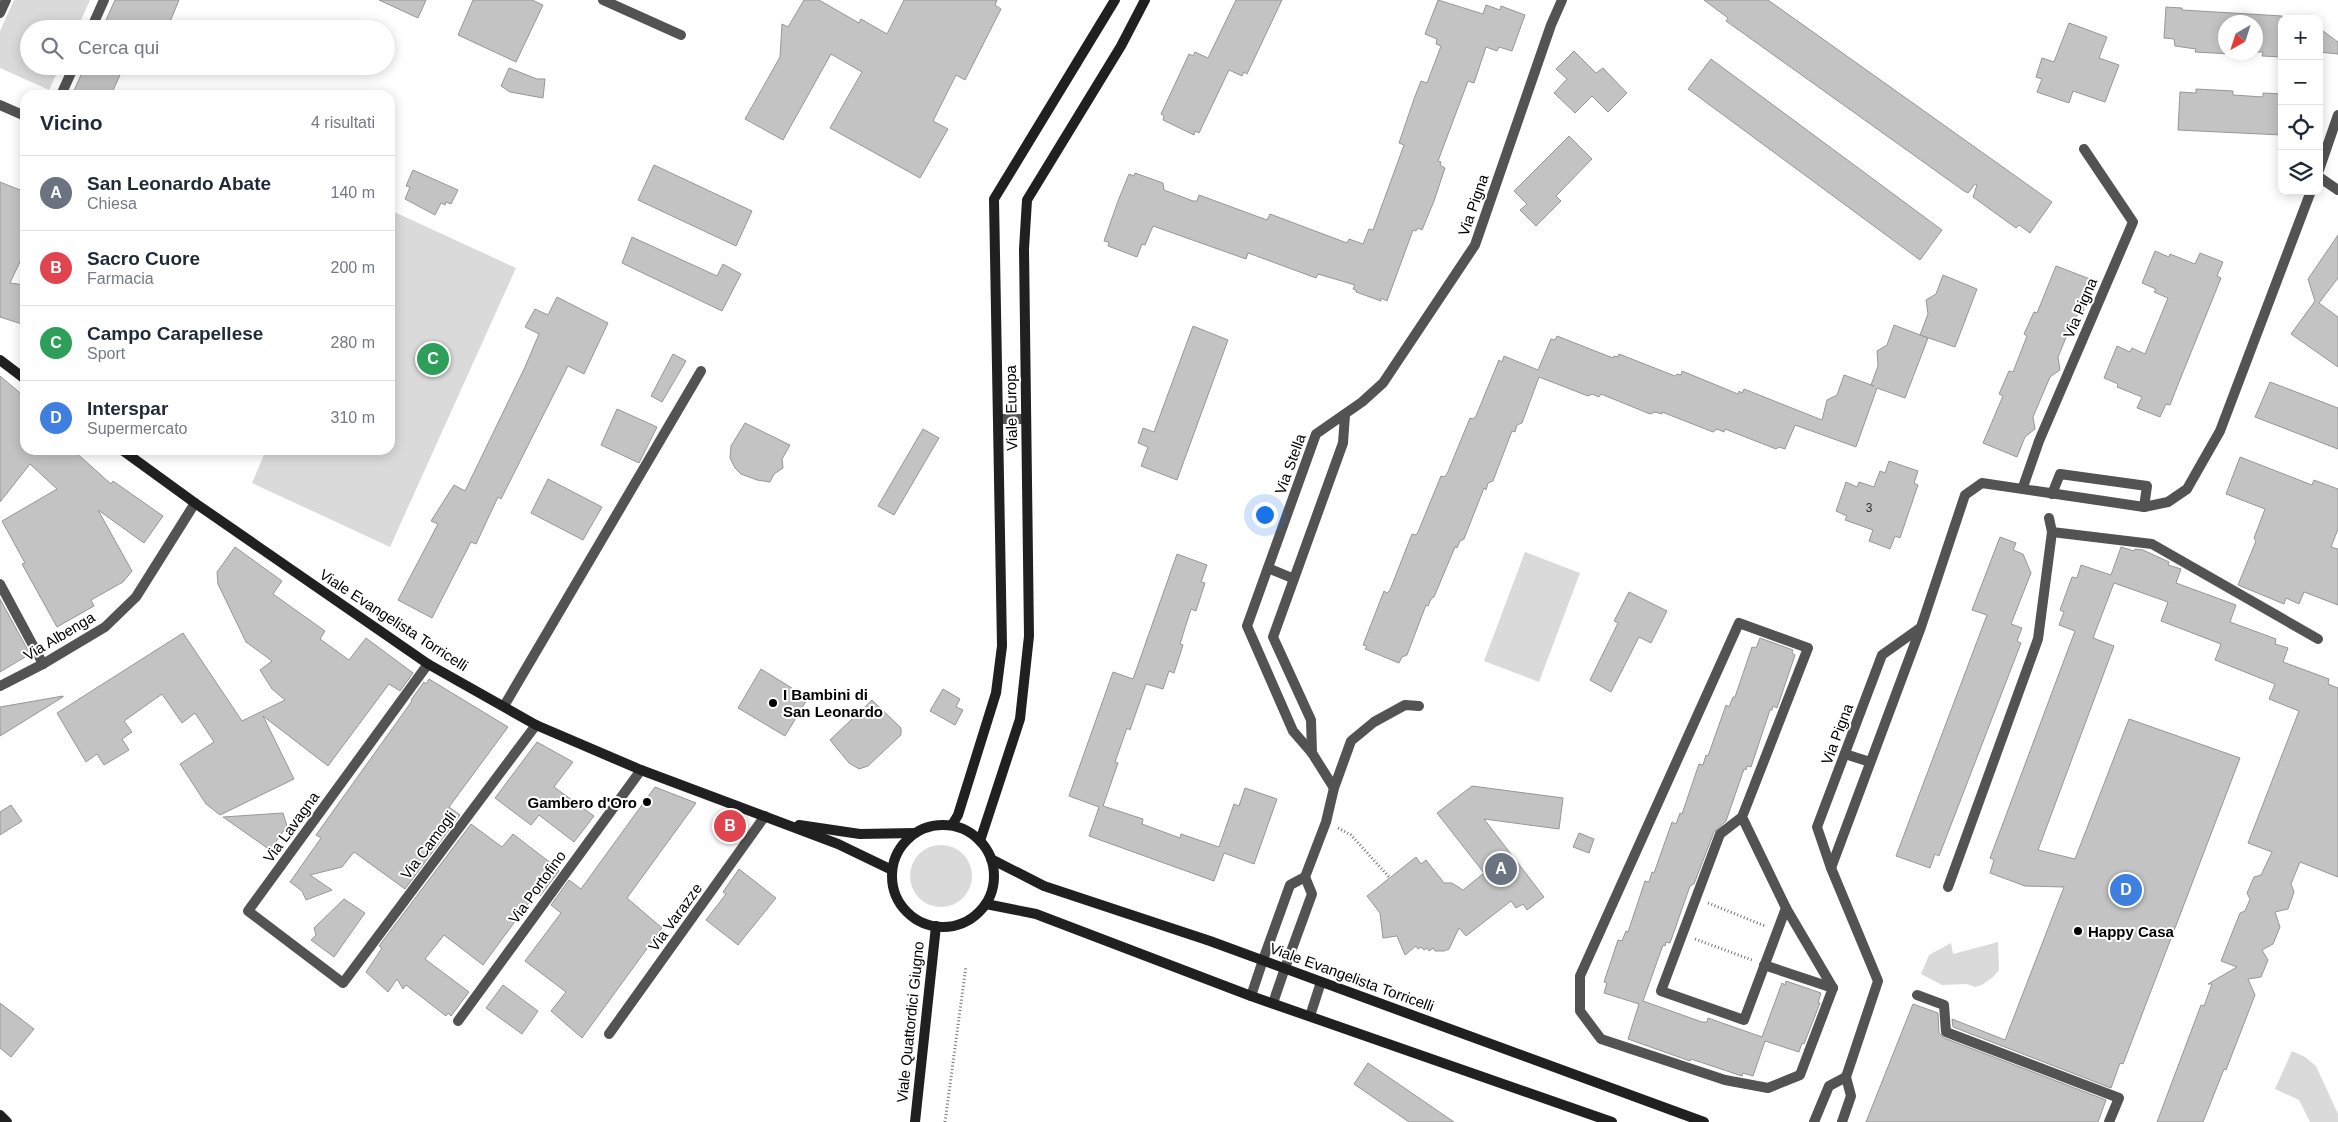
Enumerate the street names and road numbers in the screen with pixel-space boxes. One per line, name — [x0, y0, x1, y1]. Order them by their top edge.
street label: Via Pigna — [1455, 171, 1492, 238]
street label: Via Pigna — [2060, 275, 2101, 341]
street label: Viale Europa — [1002, 364, 1020, 451]
street label: Via Stella — [1271, 431, 1309, 497]
street label: Viale Evangelista Torricelli — [317, 566, 471, 674]
street label: Via Albenga — [20, 608, 98, 664]
street label: Via Pigna — [1818, 700, 1857, 767]
street label: Via Lavagna — [260, 788, 323, 866]
street label: Via Camogli — [397, 808, 459, 882]
street label: Via Portofino — [505, 847, 569, 927]
street label: Via Varazze — [645, 880, 705, 954]
street label: Viale Evangelista Torricelli — [1267, 939, 1437, 1015]
street label: Viale Quattordici Giugno — [893, 940, 927, 1104]

